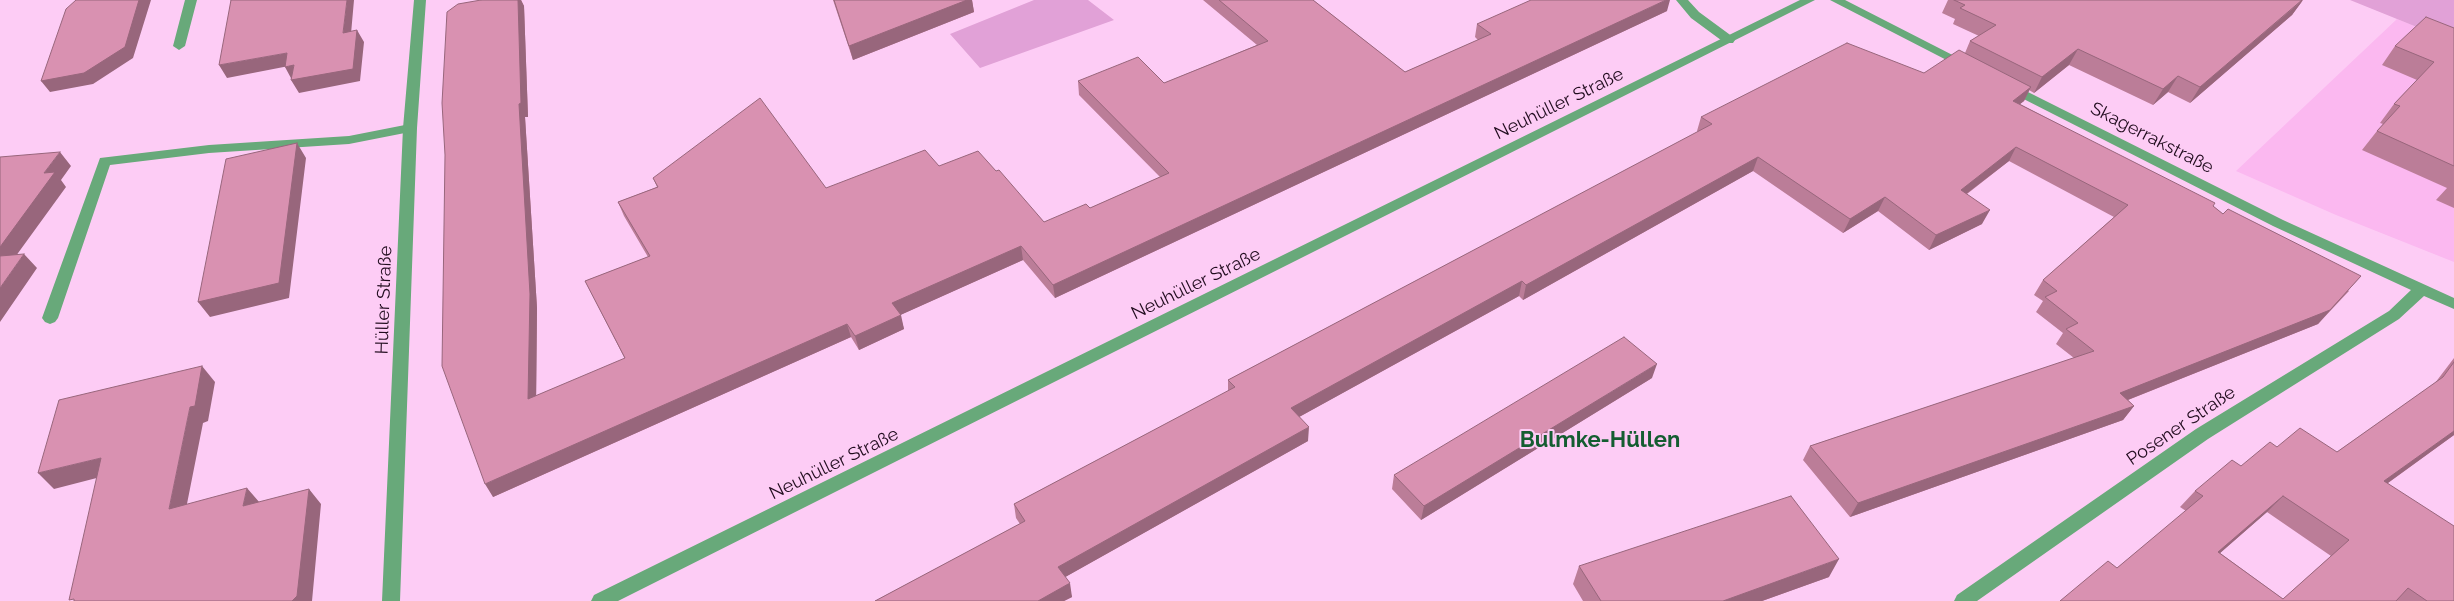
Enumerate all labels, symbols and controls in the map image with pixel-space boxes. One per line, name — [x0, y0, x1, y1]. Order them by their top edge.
street label: Neuhüller Straße — [1491, 63, 1627, 145]
street label: Skagerrakstraße — [2087, 98, 2217, 178]
street label: Neuhüller Straße — [1128, 243, 1264, 325]
street label: Hüller Straße — [371, 245, 397, 355]
street label: Posener Straße — [2123, 382, 2239, 470]
street label: Neuhüller Straße — [766, 423, 902, 505]
district label: Bulmke-Hüllen — [1520, 427, 1680, 453]

